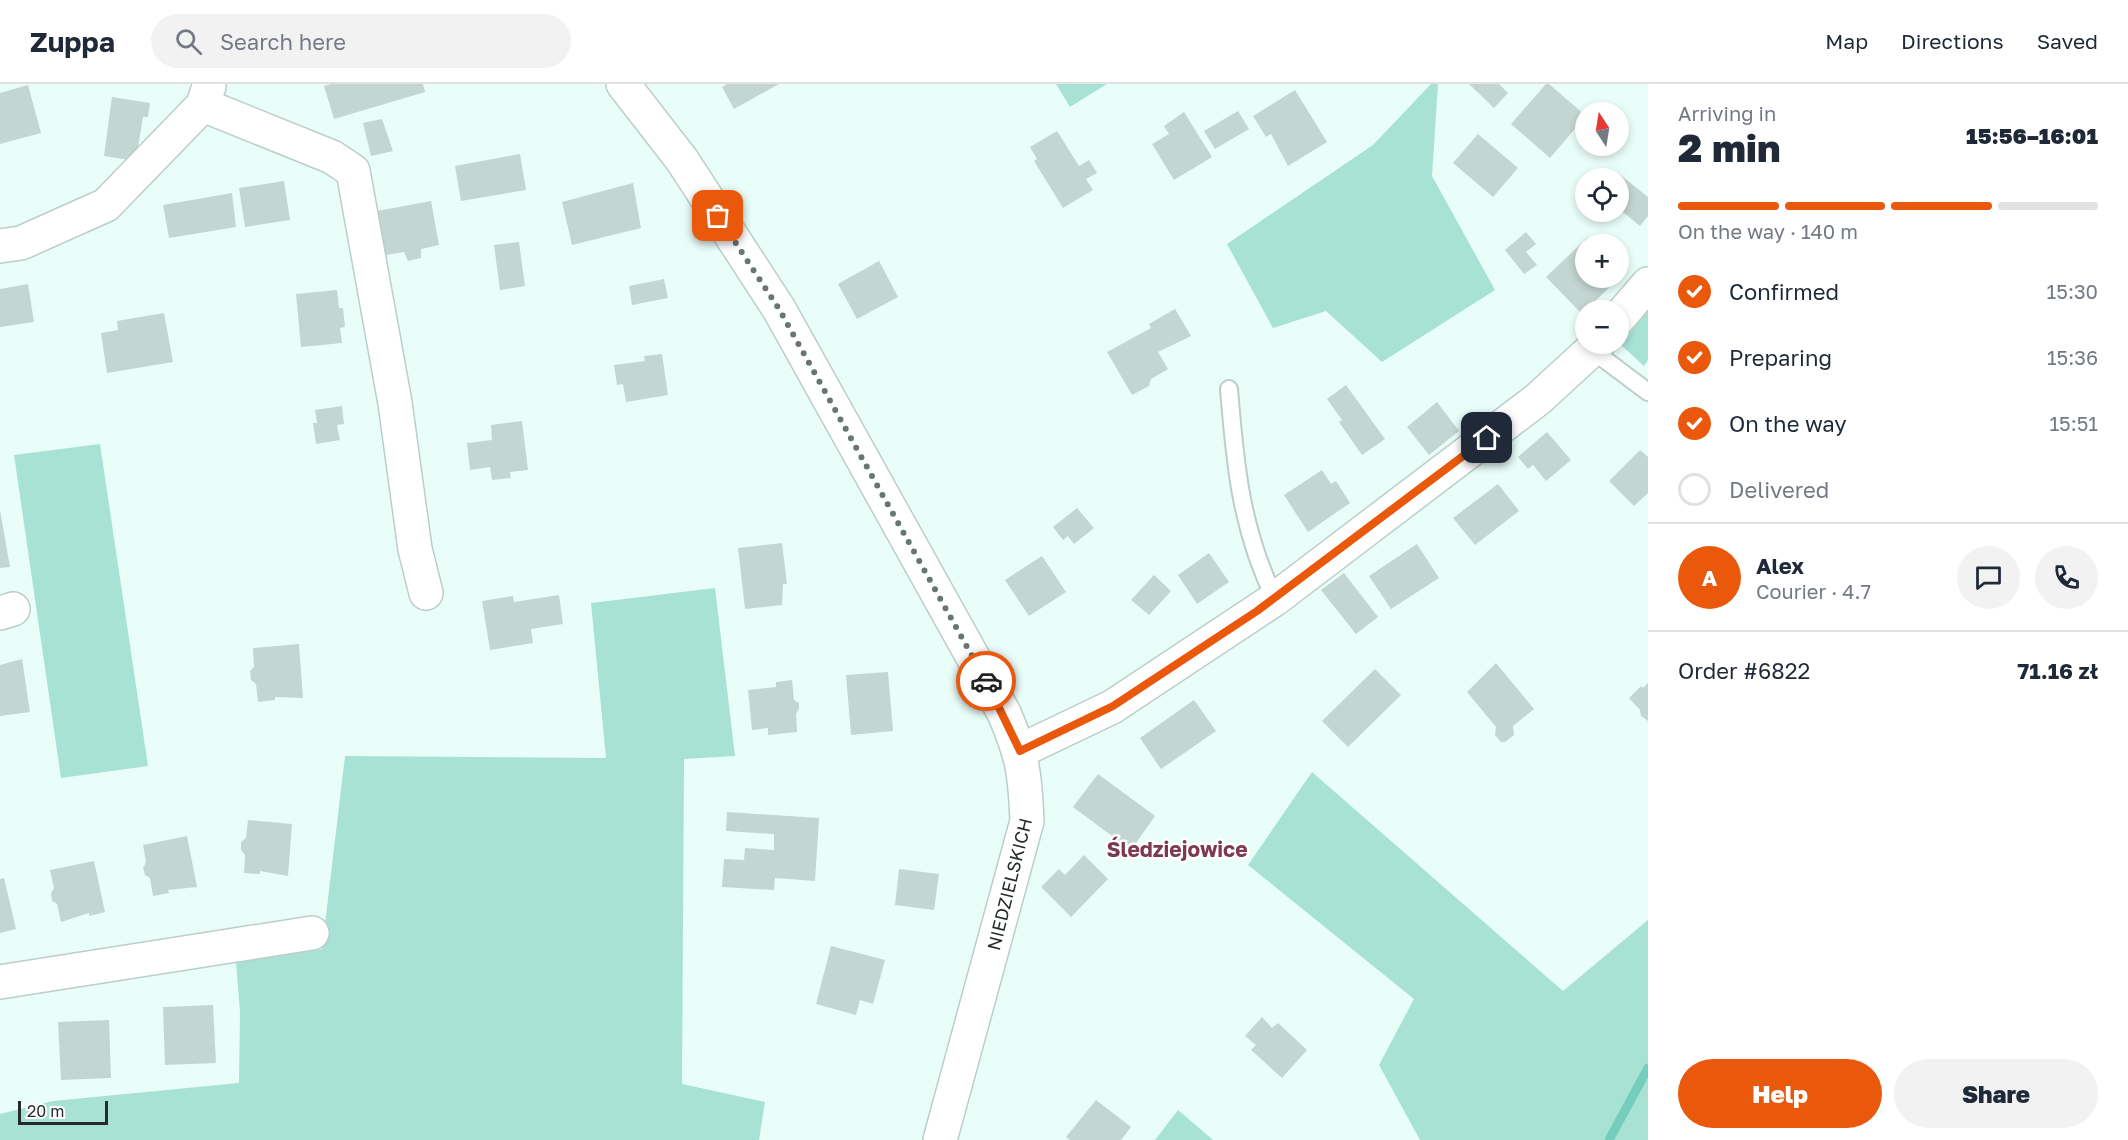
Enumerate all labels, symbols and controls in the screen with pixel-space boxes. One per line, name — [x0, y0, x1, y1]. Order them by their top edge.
search box — [151, 14, 571, 68]
text: Zuppa — [30, 25, 115, 58]
icon: search — [172, 25, 205, 58]
text: Search here — [220, 28, 346, 55]
text: Map — [1825, 28, 1868, 54]
text: Directions — [1901, 28, 2004, 54]
text: Saved — [2037, 28, 2098, 54]
text: Arriving in — [1678, 101, 1776, 125]
north arrow — [1575, 102, 1629, 156]
map controls — [1575, 102, 1629, 354]
text: 15:56–16:01 — [1966, 122, 2098, 149]
text: 2 min — [1678, 124, 1781, 171]
button: locate — [1575, 168, 1629, 222]
pin — [692, 190, 743, 241]
icon: bag — [701, 199, 734, 232]
text: On the way · 140 m — [1678, 219, 1858, 243]
button: + — [1575, 234, 1629, 288]
icon: check — [1678, 275, 1711, 308]
text: Confirmed — [1729, 278, 1839, 305]
text: 15:30 — [2047, 279, 2098, 303]
button: − — [1575, 300, 1629, 354]
icon: check — [1678, 341, 1711, 374]
text: Preparing — [1729, 344, 1832, 371]
text: 15:36 — [2047, 345, 2098, 369]
icon: check — [1678, 407, 1711, 440]
text: On the way — [1729, 410, 1847, 437]
text: 15:51 — [2049, 411, 2098, 435]
pin — [1461, 412, 1512, 463]
icon: home — [1470, 421, 1503, 454]
text: Delivered — [1729, 476, 1829, 503]
button: chat — [1957, 546, 2020, 609]
button: phone — [2035, 546, 2098, 609]
text: Alex — [1756, 552, 1804, 579]
text: A — [1702, 564, 1717, 591]
text: Courier · 4.7 — [1756, 579, 1871, 603]
courier — [956, 651, 1016, 711]
text: Order #6822 — [1678, 657, 1810, 684]
text: 71.16 zł — [2017, 657, 2098, 684]
icon: car — [970, 665, 1003, 698]
street label: NIEDZIELSKICH — [982, 816, 1036, 952]
district label: Śledziejowice — [1106, 836, 1248, 862]
button: Help — [1678, 1059, 1882, 1128]
button: Share — [1894, 1059, 2098, 1128]
scale bar — [18, 1098, 108, 1126]
text: 20 m — [27, 1101, 64, 1121]

